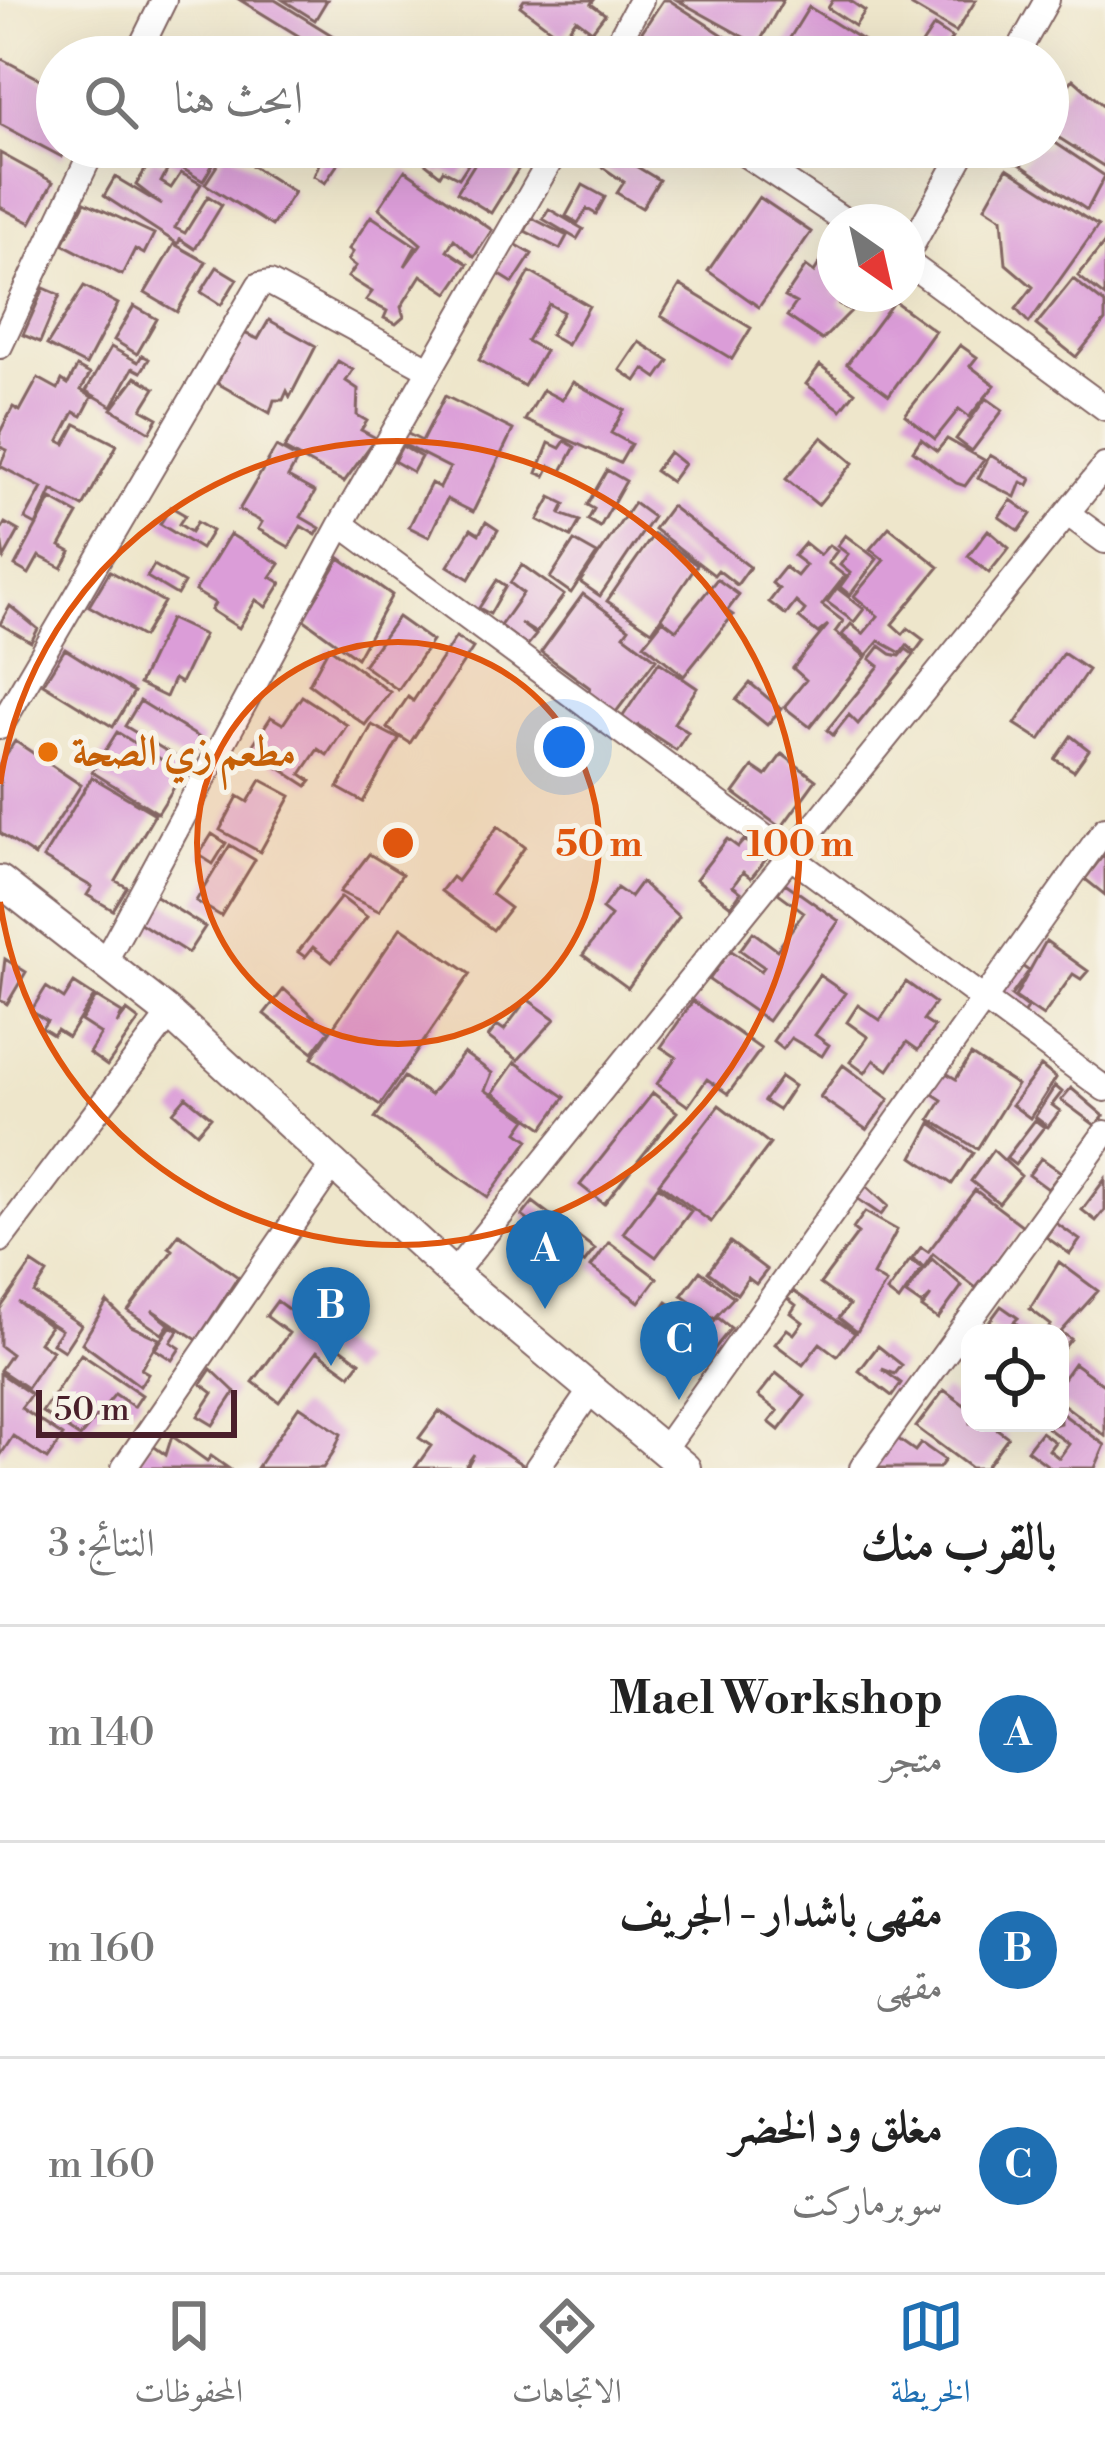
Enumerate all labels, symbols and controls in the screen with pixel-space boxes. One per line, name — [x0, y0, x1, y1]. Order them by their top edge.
search box — [36, 36, 1069, 168]
icon: search — [78, 69, 144, 135]
text: ابحث هنا — [174, 71, 303, 128]
north arrow — [817, 204, 925, 312]
your location — [534, 717, 594, 777]
place label: مطعم زي الصحة — [72, 726, 296, 790]
marker: مطعم زي الصحة — [35, 739, 61, 765]
centre of rings — [377, 822, 419, 864]
text: 50 m — [555, 823, 643, 868]
text: 100 m — [747, 823, 854, 868]
pin: A — [506, 1210, 584, 1309]
pin: B — [292, 1267, 370, 1366]
pin: C — [640, 1301, 718, 1400]
map controls — [961, 1324, 1069, 1432]
button: locate — [961, 1324, 1069, 1432]
scale bar — [36, 1384, 237, 1437]
text: 50 m — [54, 1390, 130, 1431]
text: بالقرب منك — [860, 1512, 1057, 1576]
text: النتائج: 3 — [48, 1520, 155, 1569]
text: Mael Workshop — [609, 1671, 943, 1728]
text: 140 m — [48, 1709, 155, 1758]
text: A — [1004, 1709, 1032, 1758]
text: متجر — [881, 1736, 943, 1785]
text: مقهى باشدار - الجريف — [619, 1884, 943, 1941]
text: 160 m — [48, 1925, 155, 1974]
text: B — [1003, 1925, 1033, 1974]
text: مقهى — [875, 1963, 943, 2012]
text: مغلق ود الخضر — [731, 2100, 943, 2157]
text: 160 m — [48, 2141, 155, 2190]
text: C — [1004, 2141, 1032, 2190]
text: سوبرماركت — [792, 2179, 943, 2228]
tab: المحفوظات — [134, 2293, 243, 2423]
tab: الاتجاهات — [512, 2293, 622, 2423]
tab: الخريطة — [890, 2293, 971, 2423]

